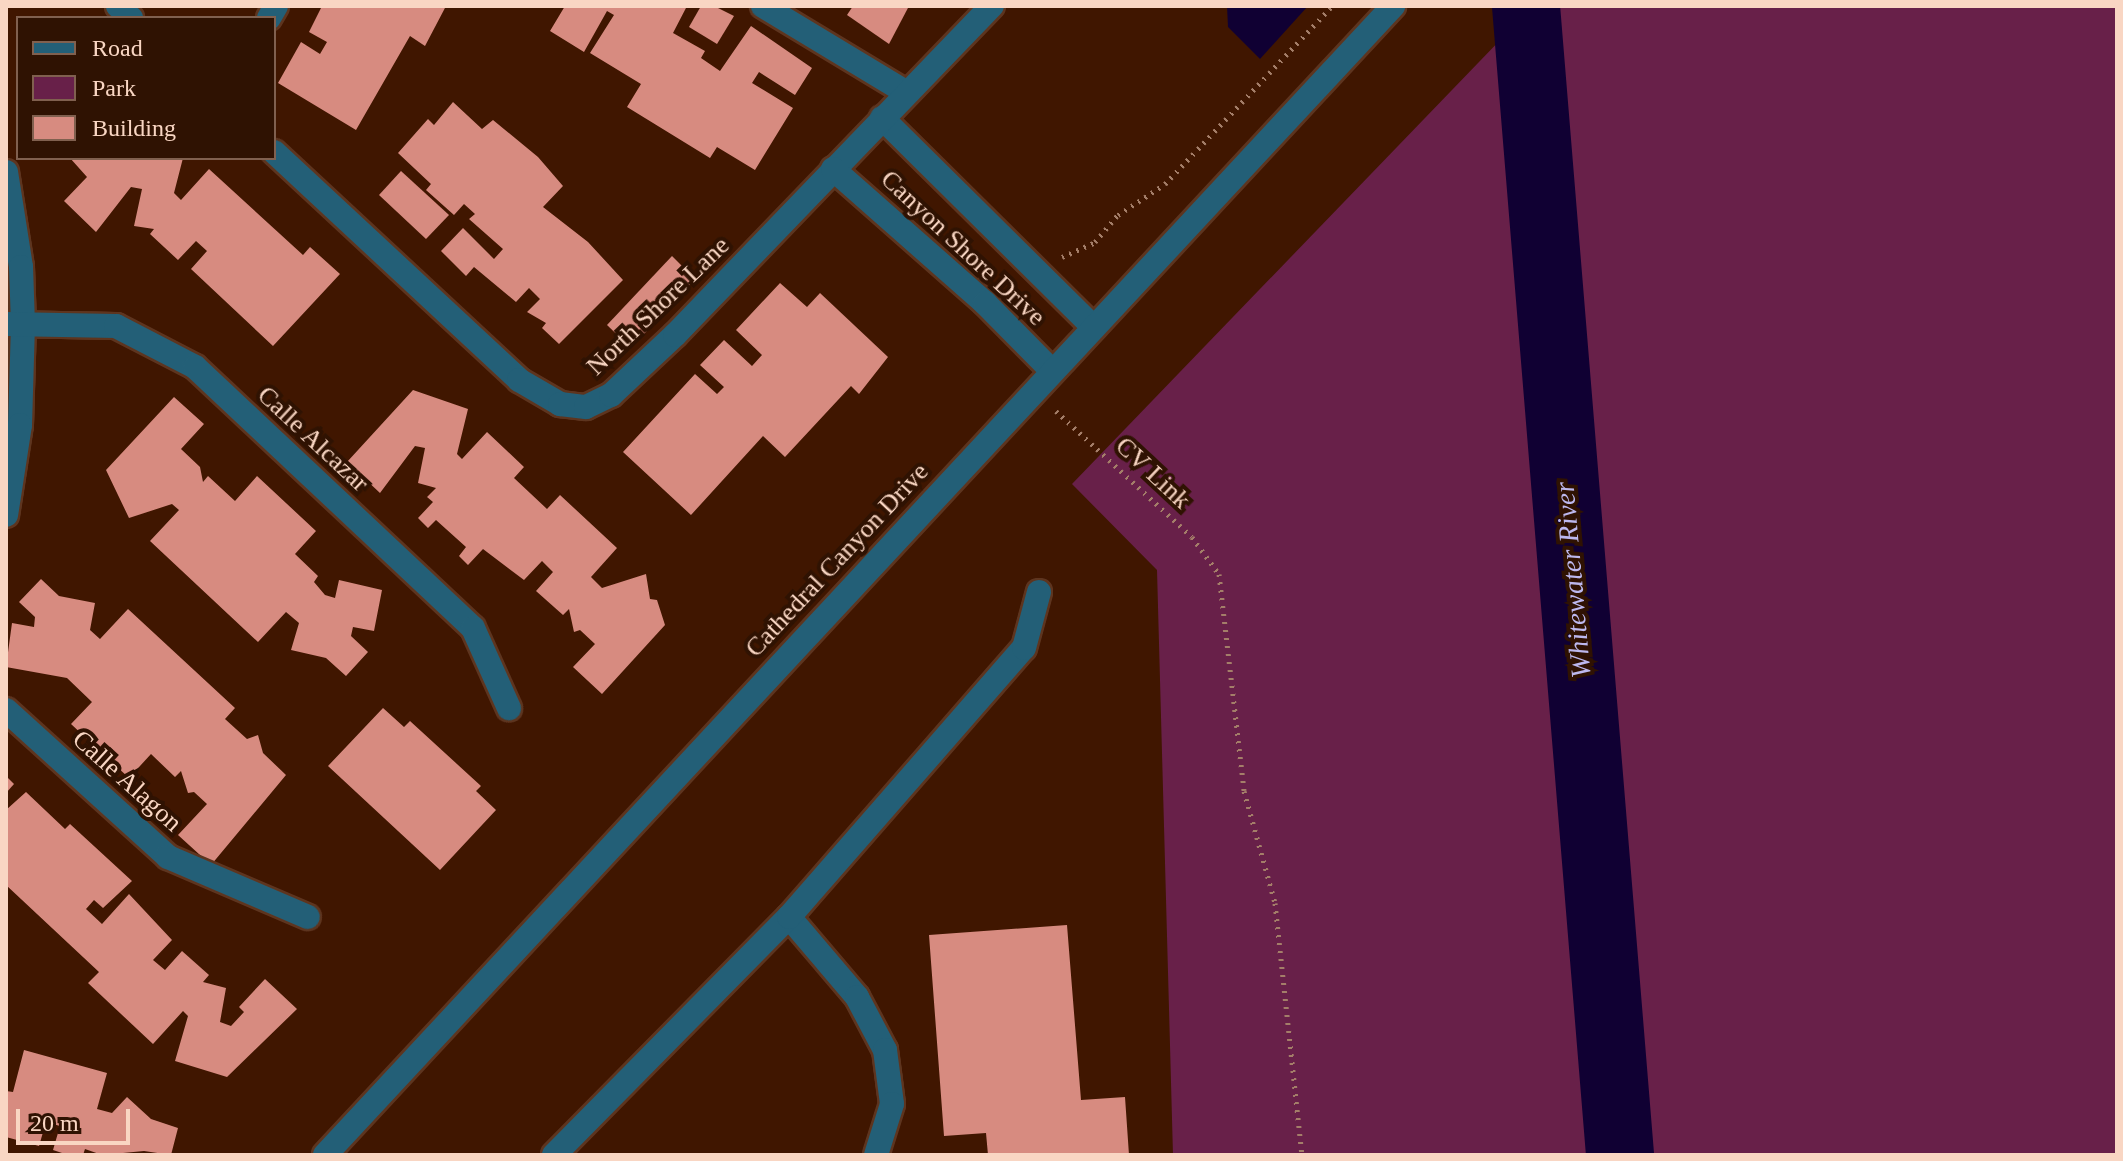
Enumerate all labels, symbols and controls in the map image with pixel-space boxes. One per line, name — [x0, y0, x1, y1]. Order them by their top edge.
legend — [16, 16, 276, 160]
text: Road — [92, 35, 143, 61]
text: Park — [92, 75, 136, 101]
text: Building — [92, 115, 176, 141]
street label: Canyon Shore Drive — [874, 164, 1052, 332]
street label: North Shore Lane — [580, 230, 736, 382]
street label: Calle Alcazar — [250, 379, 376, 499]
street label: CV Link — [1109, 430, 1197, 516]
street label: Cathedral Canyon Drive — [739, 456, 935, 664]
water label: Whitewater River — [1548, 481, 1598, 679]
street label: Calle Alagon — [65, 723, 189, 839]
scale bar — [20, 1093, 134, 1143]
text: 20 m — [30, 1110, 79, 1136]

